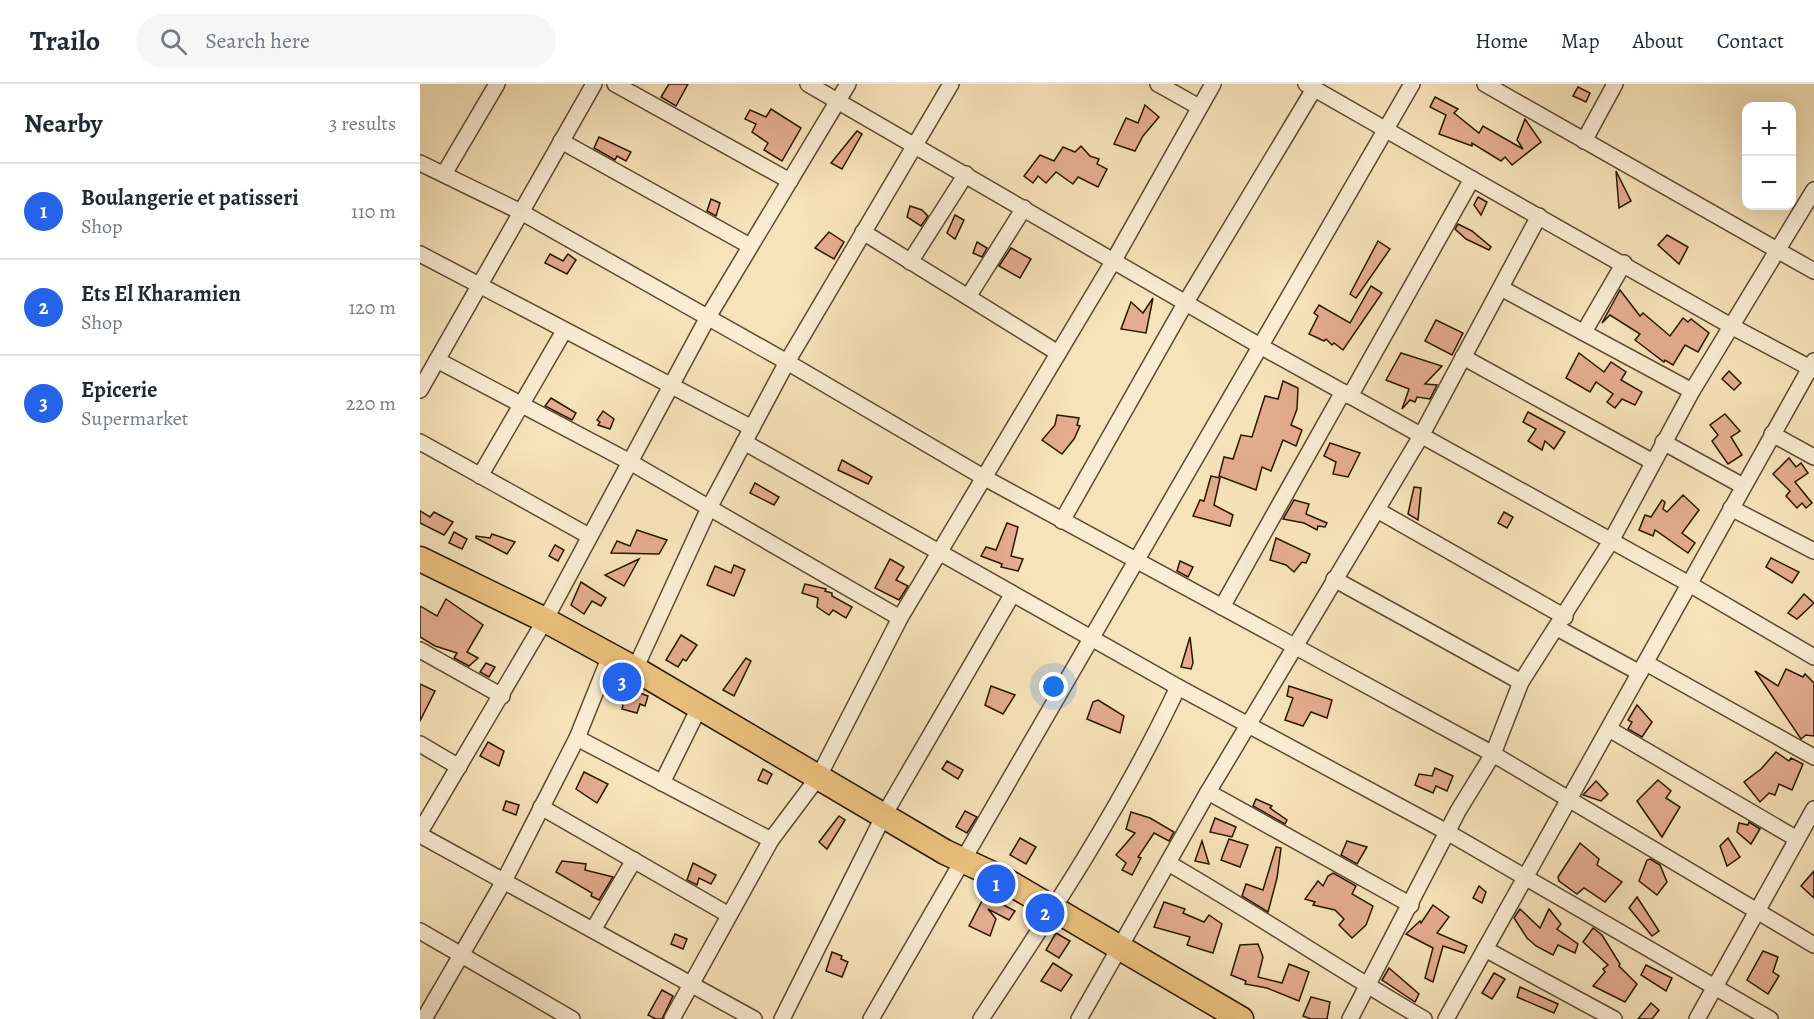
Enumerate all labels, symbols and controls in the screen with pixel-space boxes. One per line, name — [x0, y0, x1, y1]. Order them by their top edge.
search box — [136, 14, 556, 68]
text: Trailo — [30, 22, 100, 60]
icon: search — [157, 25, 190, 58]
text: Search here — [205, 26, 310, 56]
text: Home — [1475, 27, 1528, 55]
text: Map — [1561, 27, 1599, 55]
text: About — [1632, 27, 1684, 55]
text: Contact — [1717, 27, 1784, 55]
map controls — [1742, 102, 1796, 210]
button: + — [1742, 102, 1796, 156]
text: Nearby — [24, 106, 103, 141]
text: 3 results — [329, 110, 396, 137]
button: − — [1742, 156, 1796, 210]
text: Boulangerie et patisseri — [81, 183, 299, 213]
text: 1 — [40, 198, 47, 225]
text: 110 m — [351, 198, 396, 225]
text: Shop — [81, 213, 123, 240]
text: Ets El Kharamien — [81, 279, 241, 309]
text: 2 — [39, 294, 48, 321]
text: 120 m — [348, 294, 396, 321]
text: Shop — [81, 309, 123, 336]
text: Epicerie — [81, 375, 157, 405]
text: 3 — [39, 390, 48, 417]
text: 220 m — [346, 390, 396, 417]
text: Supermarket — [81, 405, 188, 432]
pin: 3 — [602, 660, 642, 704]
your location — [1039, 672, 1068, 701]
pin: 1 — [976, 862, 1016, 906]
pin: 2 — [1026, 890, 1064, 936]

